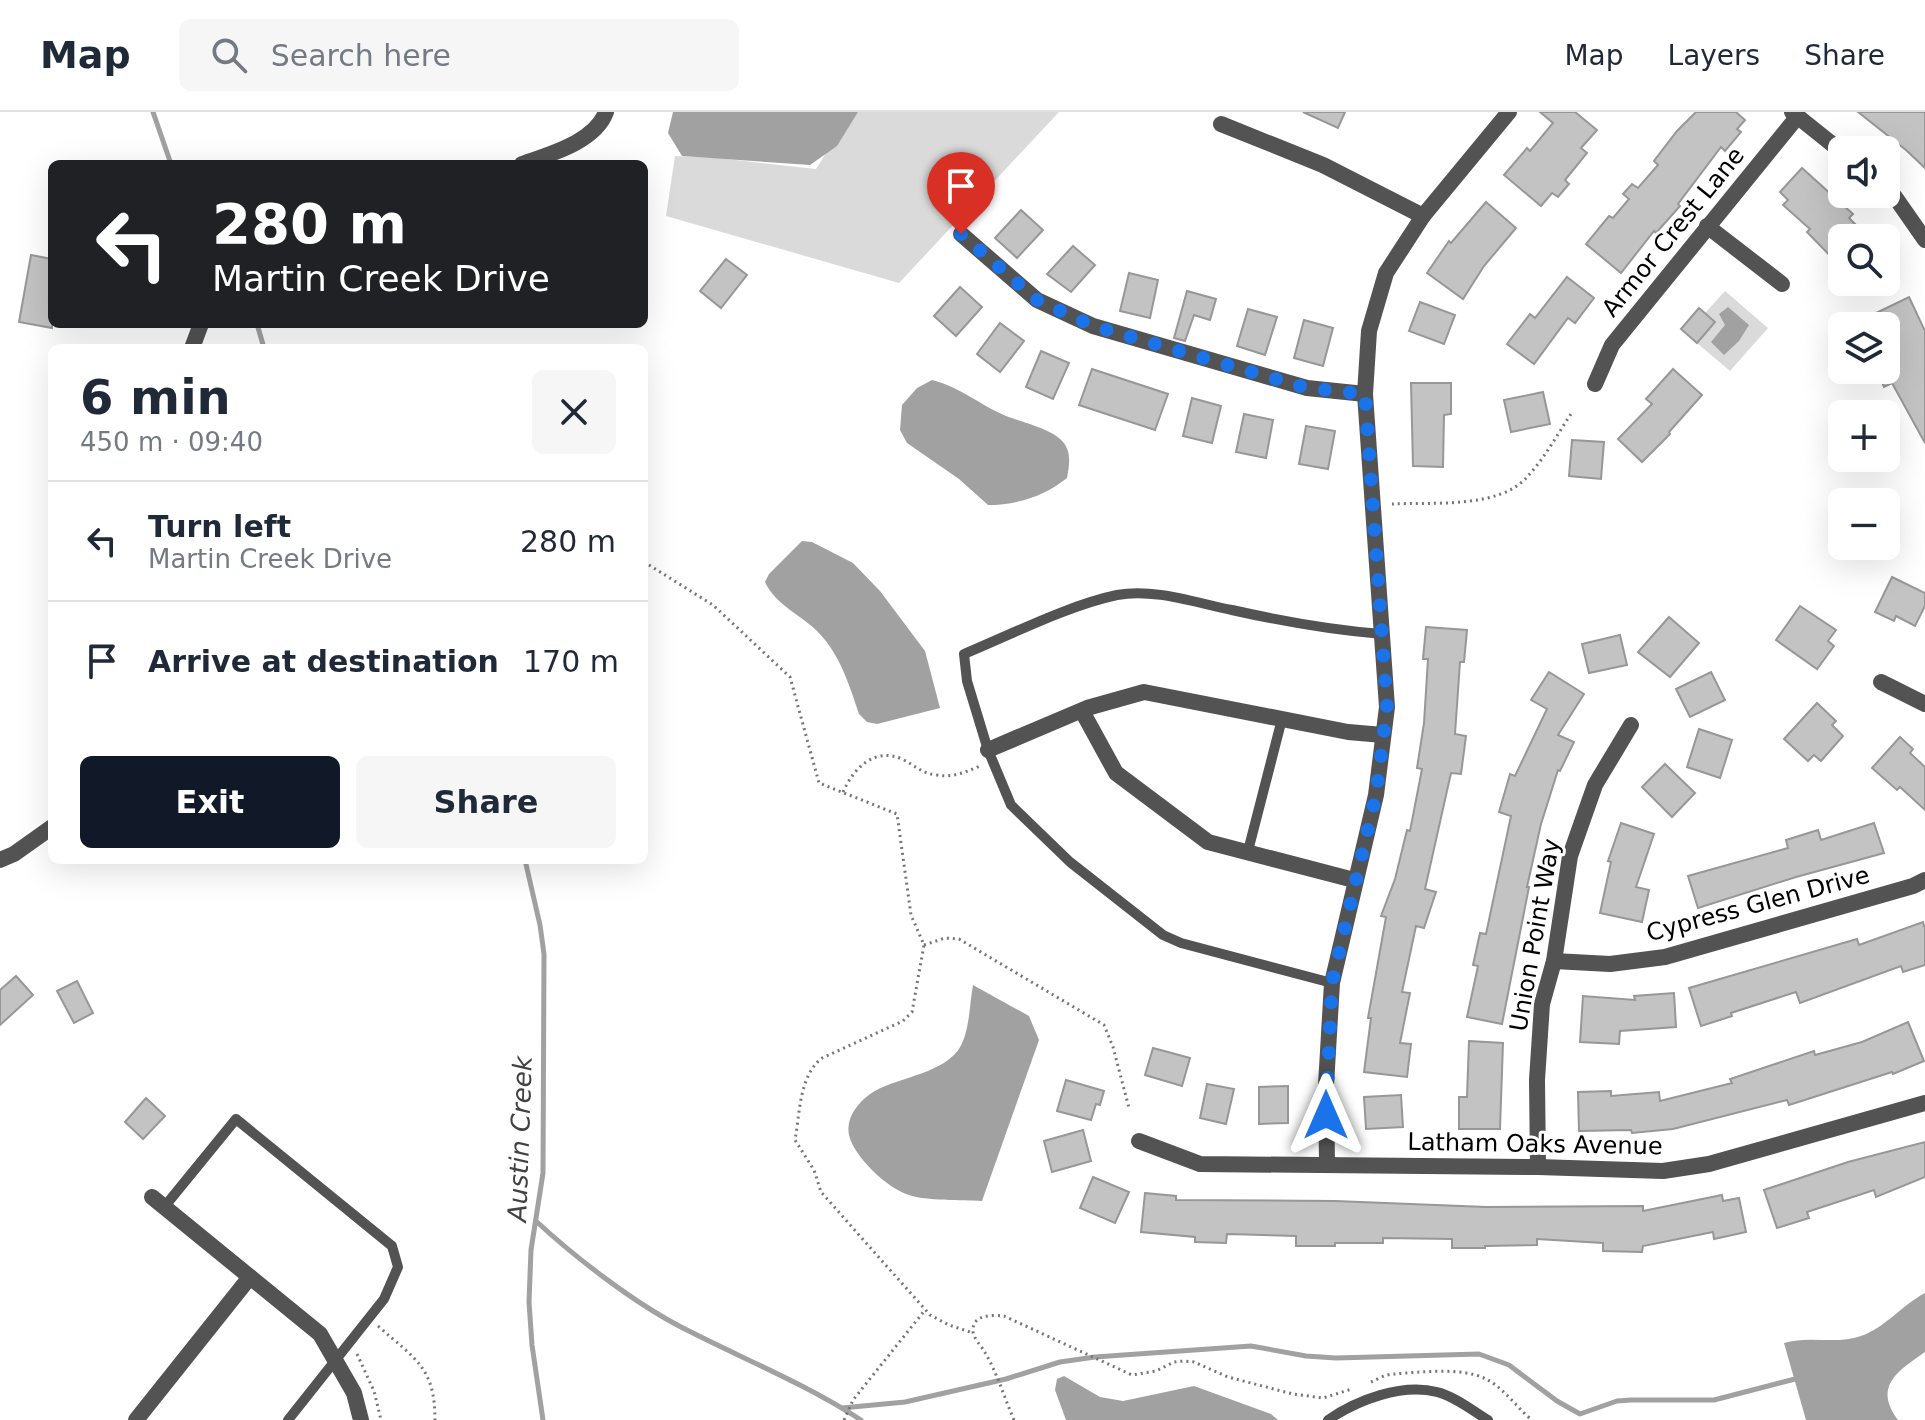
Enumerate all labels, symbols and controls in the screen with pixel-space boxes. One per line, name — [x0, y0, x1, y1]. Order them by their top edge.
search box — [179, 19, 739, 91]
text: Map — [40, 33, 131, 77]
icon: search — [207, 33, 251, 77]
text: Search here — [271, 38, 451, 73]
text: Map — [1564, 39, 1624, 72]
text: Layers — [1668, 39, 1760, 72]
text: Share — [1804, 39, 1885, 72]
map controls — [1828, 136, 1900, 560]
button: sound — [1828, 136, 1900, 208]
street label: Armor Crest Lane — [1596, 142, 1750, 322]
pin — [927, 152, 995, 234]
icon: arrive — [939, 164, 983, 208]
text: 280 m — [212, 191, 407, 256]
icon: left — [80, 192, 184, 296]
button: search — [1828, 224, 1900, 296]
text: Martin Creek Drive — [212, 258, 550, 299]
button: layers — [1828, 312, 1900, 384]
text: 6 min — [80, 369, 231, 425]
button: close — [532, 370, 616, 454]
button: + — [1828, 400, 1900, 472]
text: 450 m · 09:40 — [80, 427, 263, 457]
button: − — [1828, 488, 1900, 560]
text: Turn left — [148, 509, 291, 544]
icon: left — [80, 519, 124, 563]
text: 280 m — [520, 524, 616, 559]
text: Martin Creek Drive — [148, 544, 392, 574]
icon: arrive — [80, 639, 124, 683]
text: Arrive at destination — [148, 644, 499, 679]
text: 170 m — [523, 644, 619, 679]
button: Exit — [80, 756, 340, 848]
button: Share — [356, 756, 616, 848]
street label: Union Point Way — [1504, 836, 1566, 1034]
street label: Cypress Glen Drive — [1643, 861, 1873, 947]
water label: Austin Creek — [502, 1055, 538, 1224]
position arrow — [1284, 1073, 1368, 1157]
street label: Latham Oaks Avenue — [1407, 1128, 1663, 1160]

